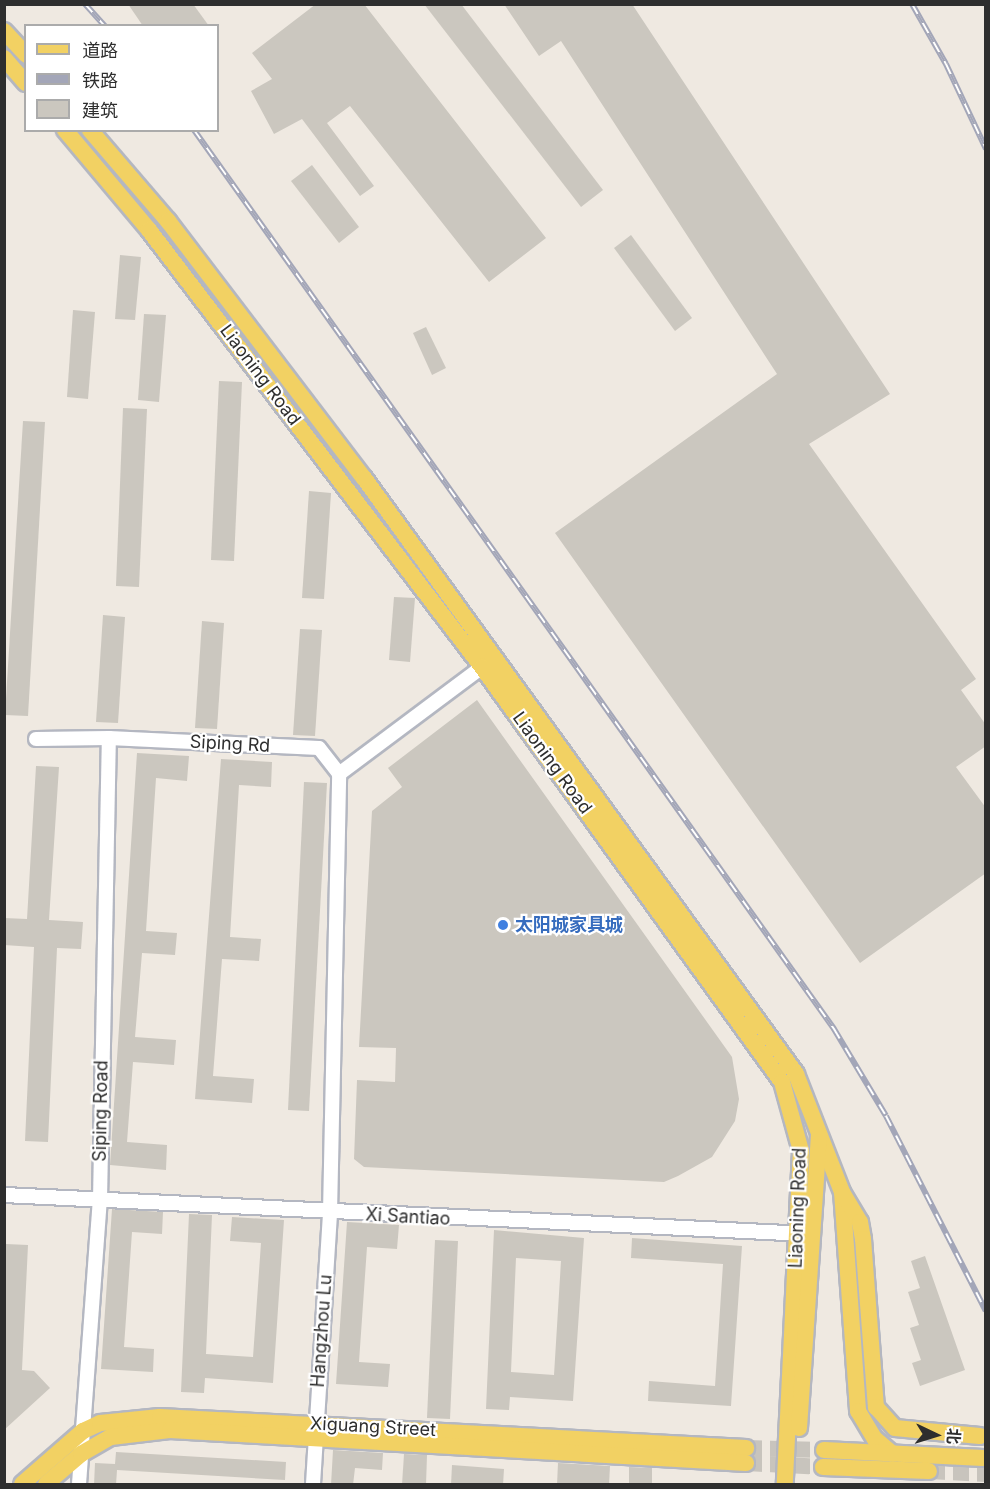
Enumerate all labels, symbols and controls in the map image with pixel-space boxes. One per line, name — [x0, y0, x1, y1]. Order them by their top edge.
legend — [24, 24, 219, 132]
text: 道路 — [82, 40, 118, 61]
text: 铁路 — [82, 70, 118, 91]
text: 建筑 — [82, 100, 118, 121]
street label: Liaoning Road — [215, 320, 305, 430]
street label: Liaoning Road — [508, 708, 596, 818]
street label: Siping Rd — [189, 731, 271, 757]
place label: 太阳城家具城 — [515, 914, 623, 936]
marker: 太阳城家具城 — [496, 918, 510, 932]
street label: Siping Road — [89, 1060, 113, 1162]
street label: Liaoning Road — [785, 1147, 811, 1269]
street label: Xi Santiao — [365, 1204, 451, 1230]
street label: Hangzhou Lu — [307, 1274, 337, 1388]
north arrow — [906, 1405, 966, 1465]
street label: Xiguang Street — [310, 1413, 436, 1441]
text: 北 — [943, 1428, 964, 1445]

